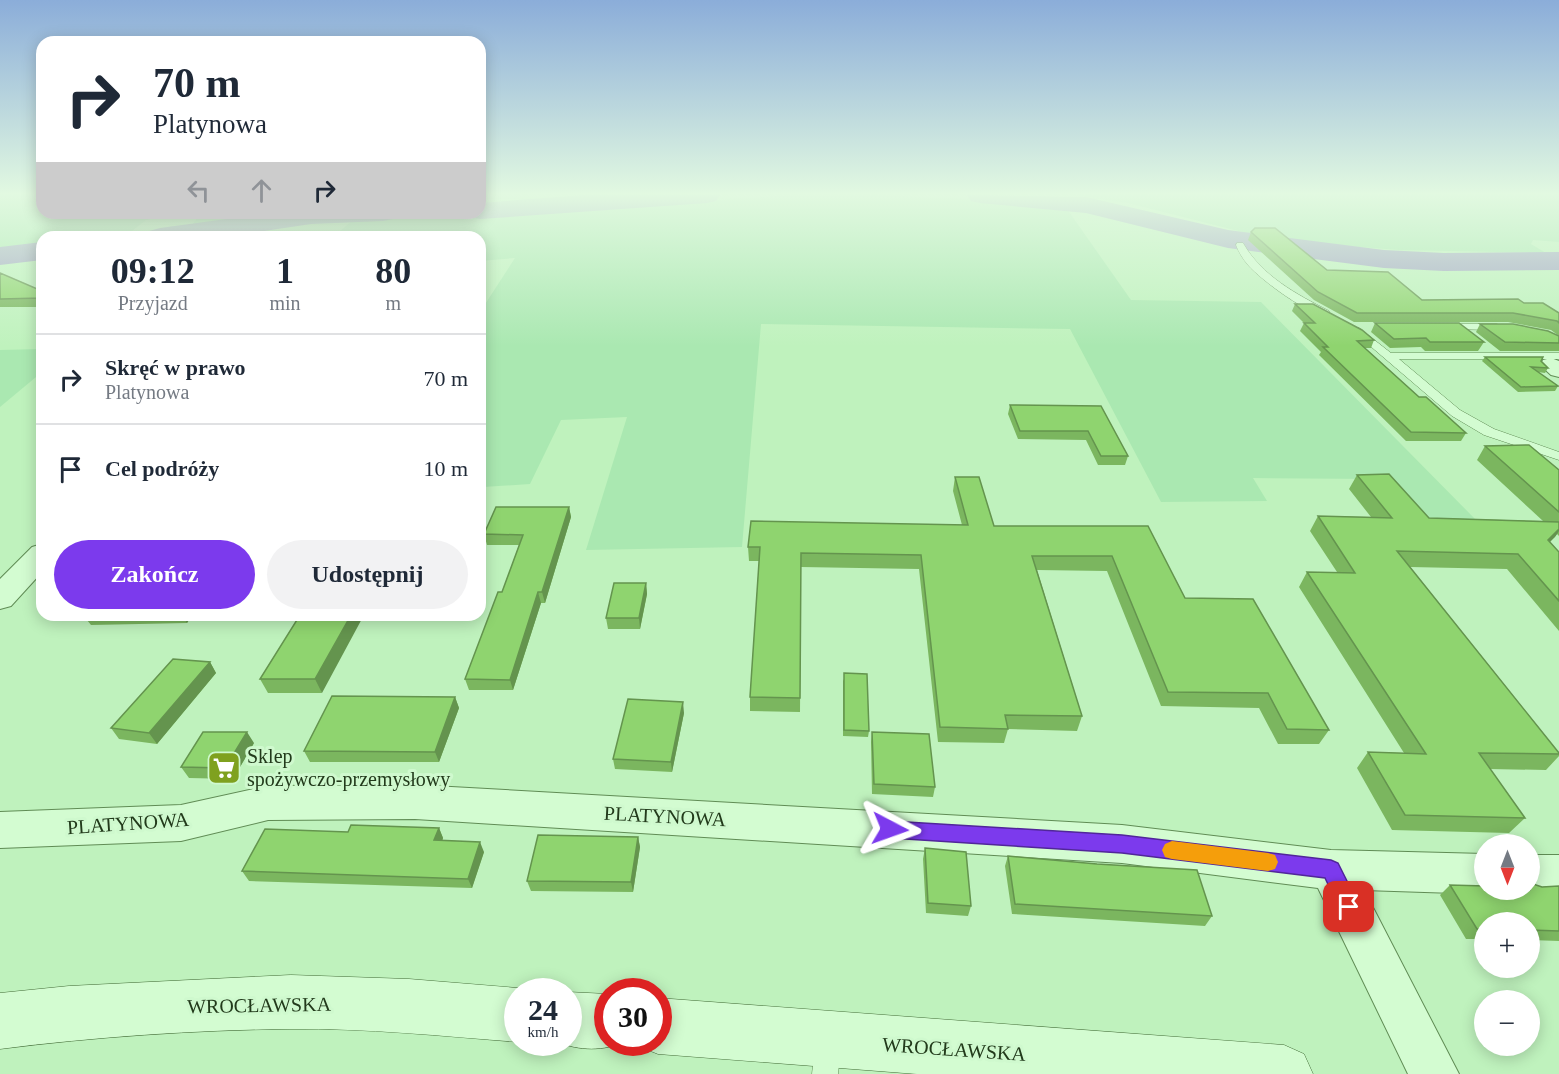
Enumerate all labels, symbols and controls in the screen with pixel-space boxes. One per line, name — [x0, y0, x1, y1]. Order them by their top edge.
icon: right — [54, 60, 132, 138]
text: 70 m — [153, 60, 241, 106]
text: Platynowa — [153, 109, 267, 139]
icon: left — [182, 174, 215, 207]
icon: ahead — [245, 174, 278, 207]
icon: right — [308, 174, 341, 207]
text: 09:12 — [111, 251, 195, 291]
text: 1 — [276, 251, 294, 291]
text: 80 — [375, 251, 411, 291]
text: Przyjazd — [118, 292, 188, 314]
text: min — [269, 292, 301, 314]
text: m — [386, 292, 401, 314]
text: Skręć w prawo — [105, 355, 246, 380]
icon: right — [54, 363, 87, 396]
text: 70 m — [423, 366, 468, 391]
text: Platynowa — [105, 381, 189, 403]
icon: arrive — [54, 453, 87, 486]
text: Cel podróży — [105, 456, 219, 481]
text: 10 m — [423, 456, 468, 481]
button: Zakończ — [54, 540, 255, 609]
button: Udostępnij — [267, 540, 468, 609]
place label: Sklep spożywczo-przemysłowy — [247, 745, 450, 791]
supermarket icon: Sklep spożywczo-przemysłowy — [206, 750, 242, 786]
position arrow — [858, 797, 922, 861]
street label: PLATYNOWA — [603, 802, 727, 830]
street label: PLATYNOWA — [66, 808, 190, 838]
north arrow — [1474, 834, 1540, 900]
map controls — [1474, 834, 1540, 1056]
pin — [1323, 881, 1374, 932]
icon: arrive — [1332, 890, 1365, 923]
button: + — [1474, 912, 1540, 978]
speed limit sign: 30 — [594, 978, 672, 1056]
button: − — [1474, 990, 1540, 1056]
street label: WROCŁAWSKA — [187, 993, 332, 1017]
text: 24 — [528, 993, 558, 1026]
text: km/h — [528, 1024, 558, 1040]
street label: WROCŁAWSKA — [881, 1033, 1027, 1065]

